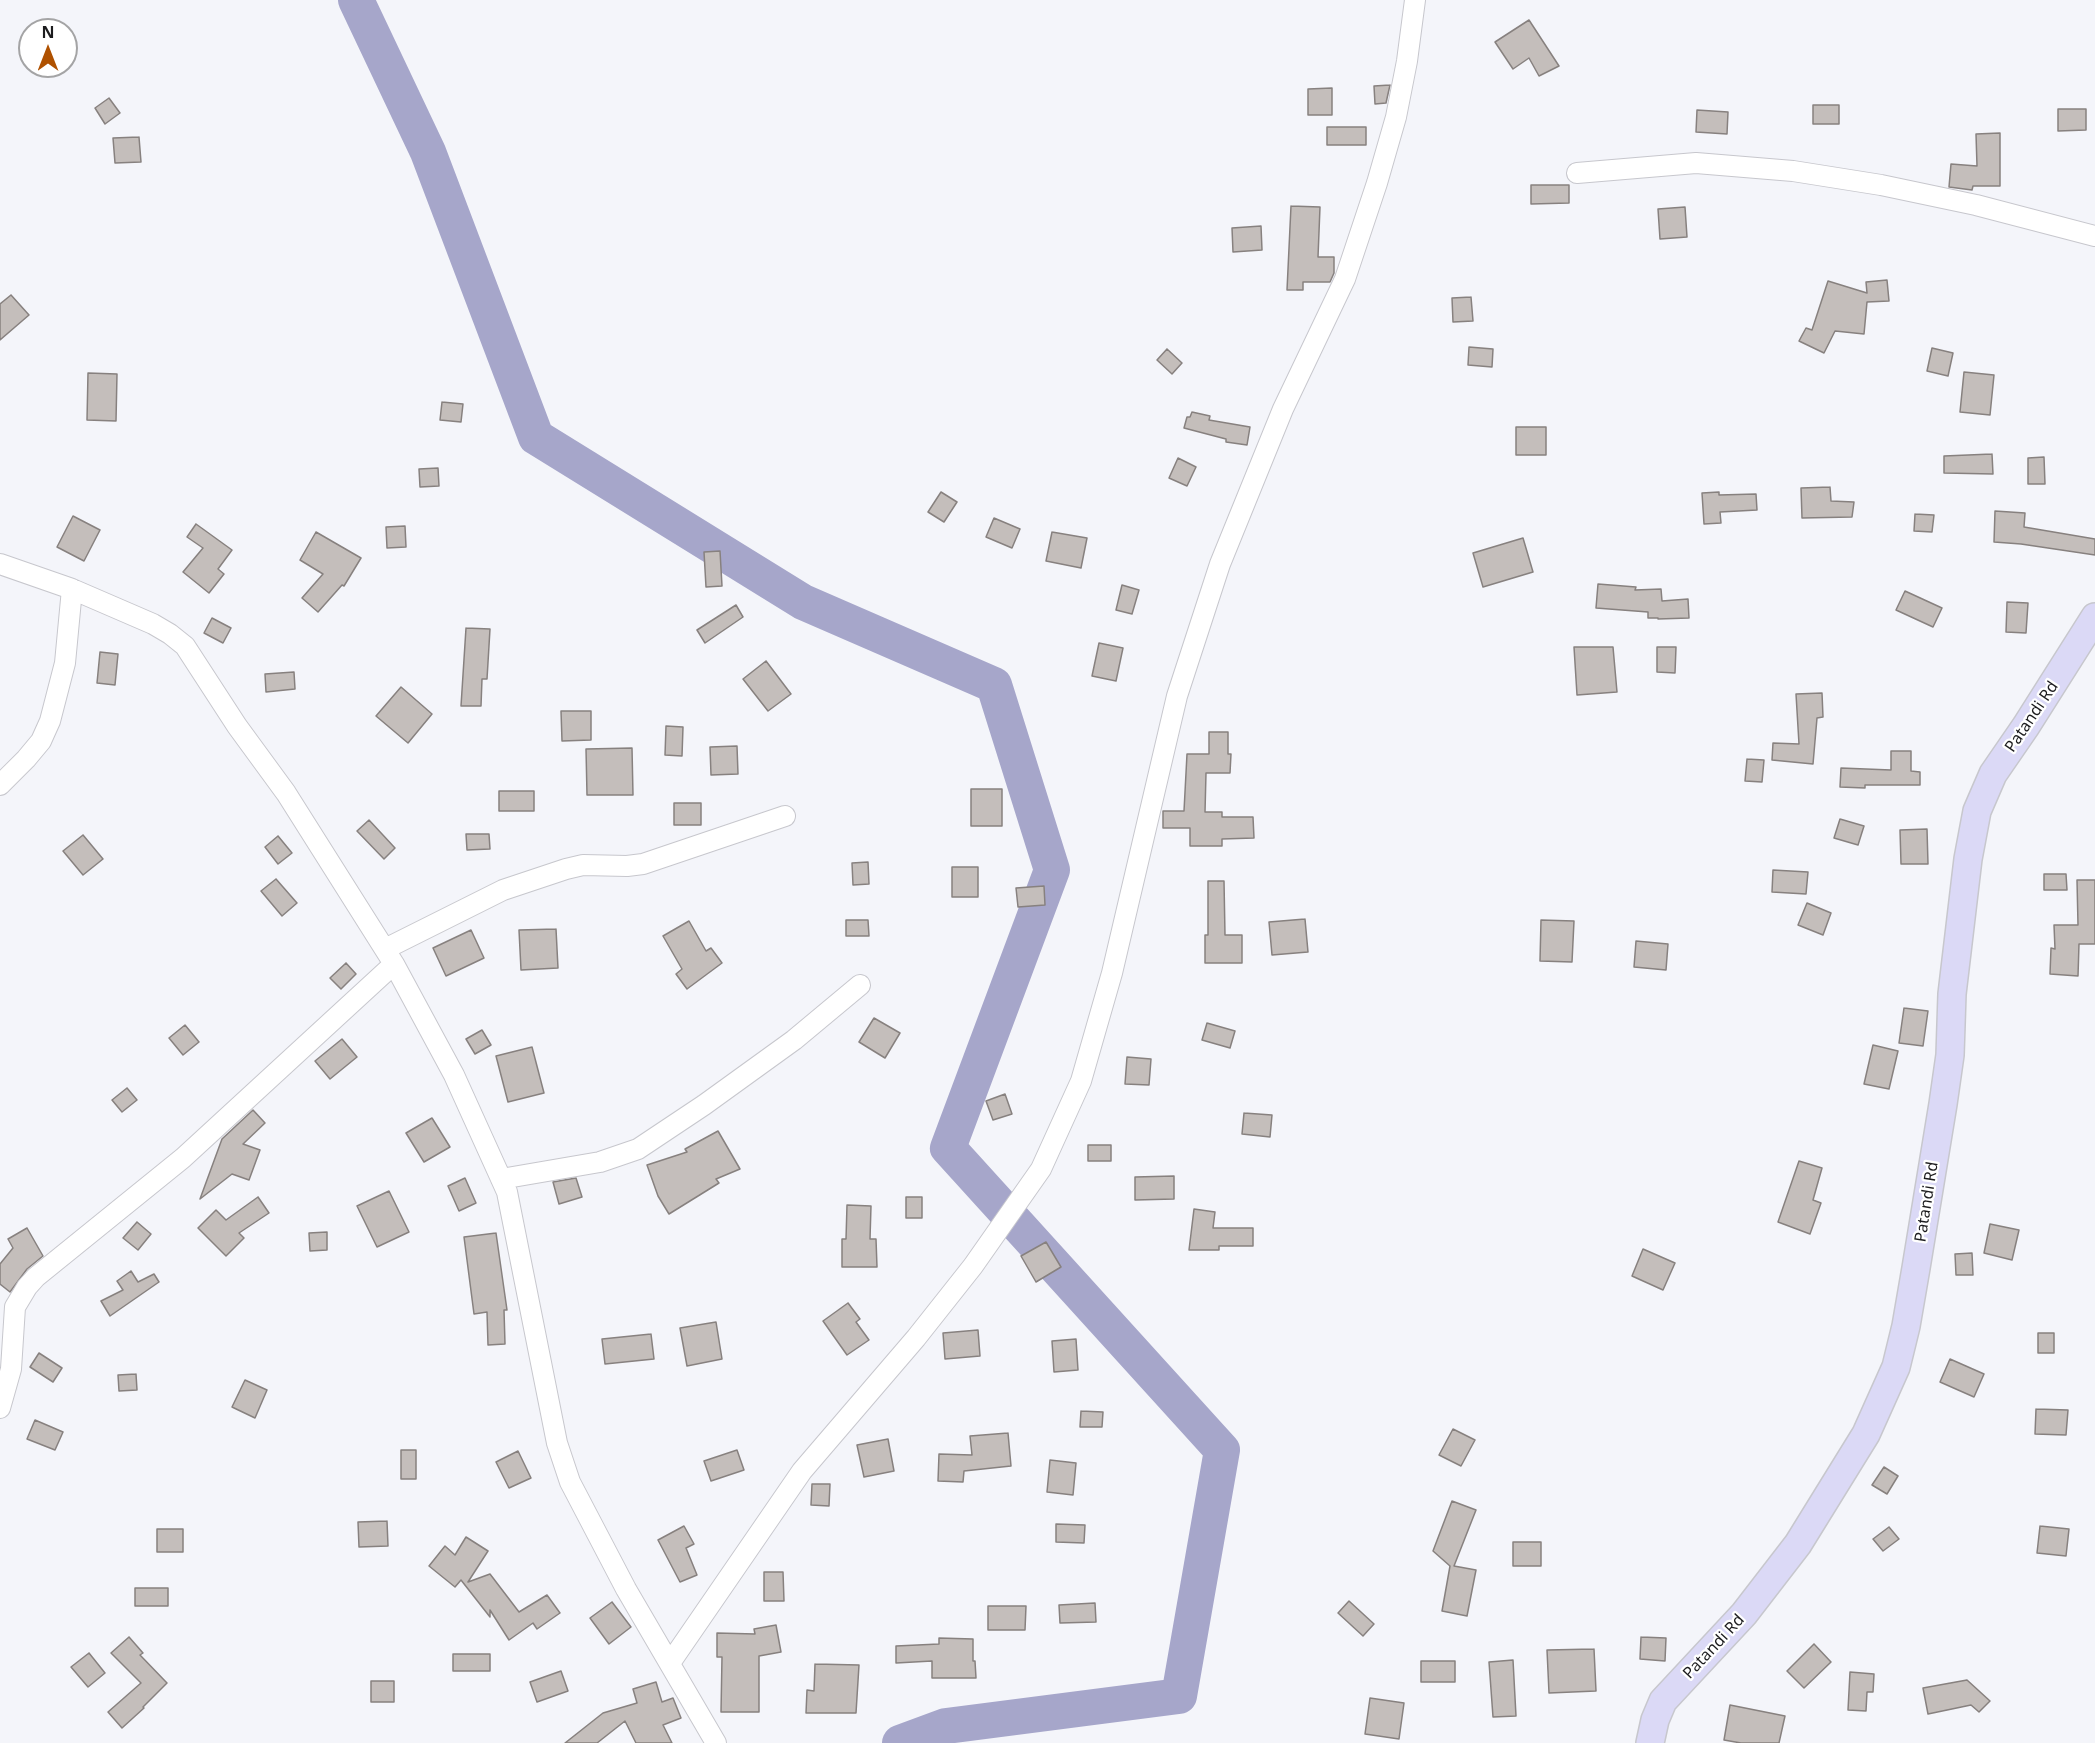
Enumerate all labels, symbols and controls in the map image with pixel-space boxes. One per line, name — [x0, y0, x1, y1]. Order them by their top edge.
north arrow — [18, 18, 78, 78]
text: N — [41, 21, 55, 43]
street label: Patandi Rd — [2001, 678, 2063, 756]
street label: Patandi Rd — [1911, 1160, 1943, 1244]
street label: Patandi Rd — [1679, 1611, 1749, 1683]

